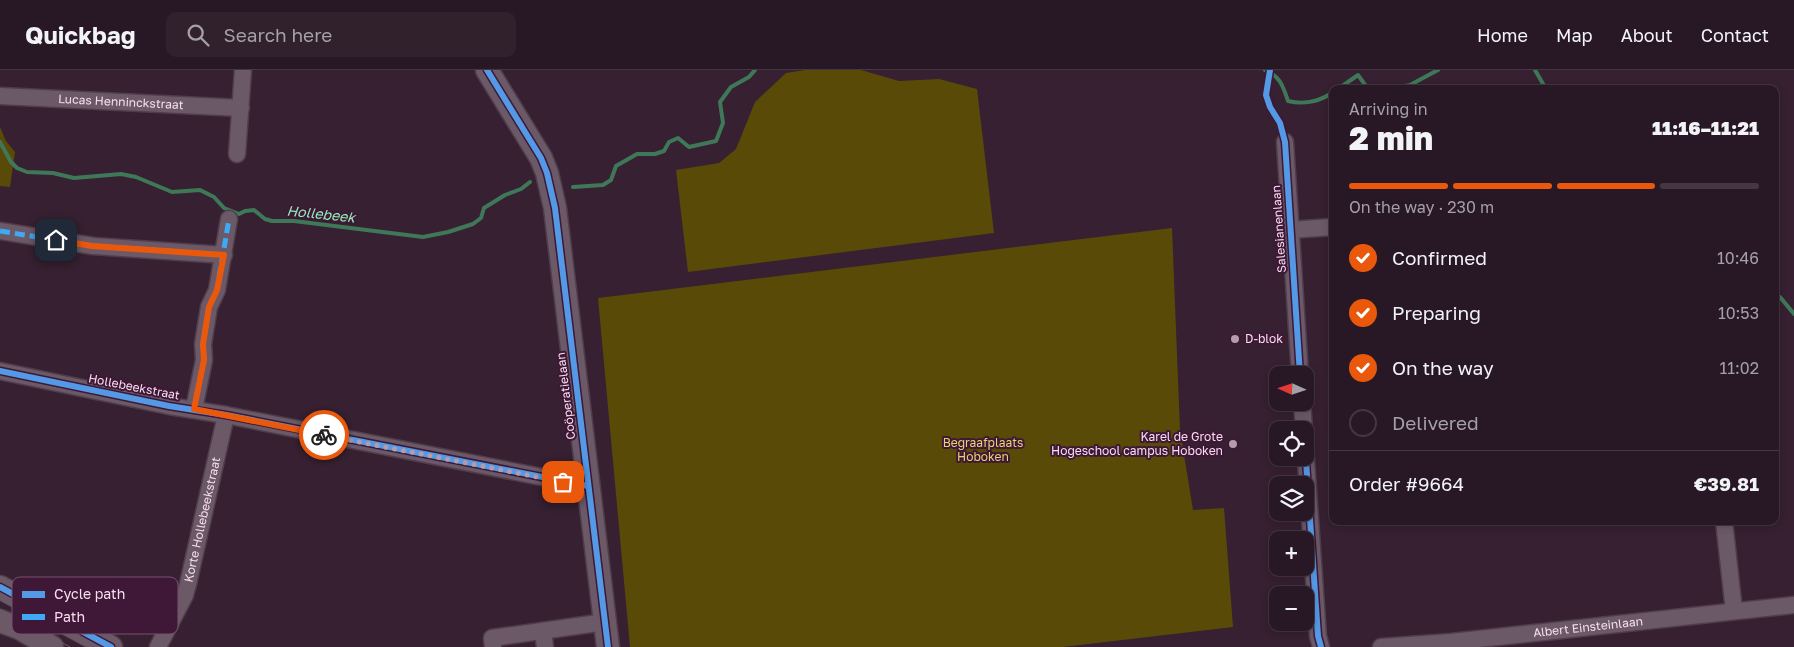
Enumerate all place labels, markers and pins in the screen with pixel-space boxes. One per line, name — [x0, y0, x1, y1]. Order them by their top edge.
pin — [35, 219, 77, 261]
place label: D-blok — [1245, 331, 1283, 346]
marker: D-blok — [1229, 333, 1241, 345]
place label: Karel de Grote Hogeschool campus Hoboken — [1051, 429, 1223, 458]
marker: Karel de Grote Hogeschool campus Hoboken — [1227, 438, 1239, 450]
pin — [542, 461, 584, 503]

